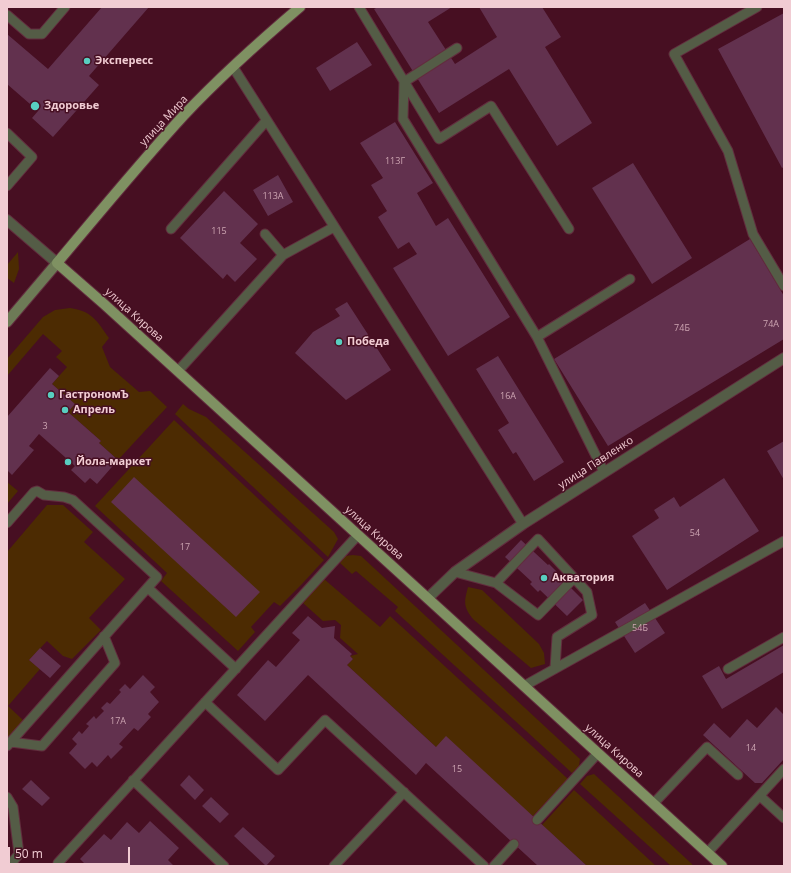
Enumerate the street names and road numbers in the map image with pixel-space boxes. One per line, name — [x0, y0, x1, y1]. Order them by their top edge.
street label: улица Мира — [137, 93, 191, 149]
street label: улица Кирова — [102, 285, 166, 345]
street label: улица Павленко — [556, 434, 636, 492]
street label: улица Кирова — [342, 503, 406, 563]
street label: улица Кирова — [582, 721, 646, 781]

